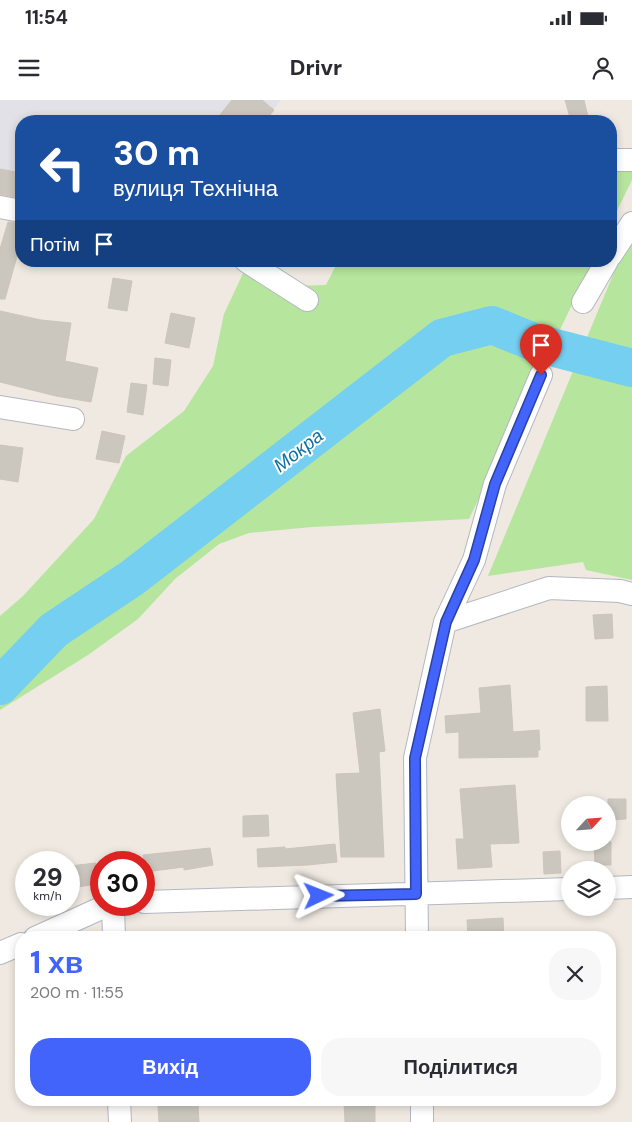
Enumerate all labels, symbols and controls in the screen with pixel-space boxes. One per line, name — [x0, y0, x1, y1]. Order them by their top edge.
text: 11:54 — [25, 5, 68, 30]
text: Drivr — [290, 53, 342, 82]
icon: menu — [15, 54, 43, 82]
icon: person — [589, 54, 617, 82]
text: 30 m — [113, 130, 200, 176]
icon: left — [30, 135, 95, 200]
text: вулиця Технічна — [113, 174, 278, 203]
icon: arrive — [90, 230, 118, 258]
text: Потім — [30, 232, 80, 257]
pin — [520, 324, 562, 375]
icon: arrive — [527, 331, 555, 359]
water label: Мокра — [268, 423, 328, 478]
north arrow — [561, 796, 616, 851]
map controls — [561, 796, 616, 916]
speed limit sign: 30 — [90, 851, 155, 916]
text: 29 — [32, 861, 63, 894]
button: layers — [561, 861, 616, 916]
position arrow — [292, 869, 344, 921]
text: km/h — [33, 888, 62, 904]
text: 1 хв — [30, 943, 83, 982]
button: close — [549, 948, 601, 1000]
text: 200 m · 11:55 — [30, 982, 124, 1003]
button: Вихід — [30, 1038, 311, 1096]
button: Поділитися — [321, 1038, 601, 1096]

